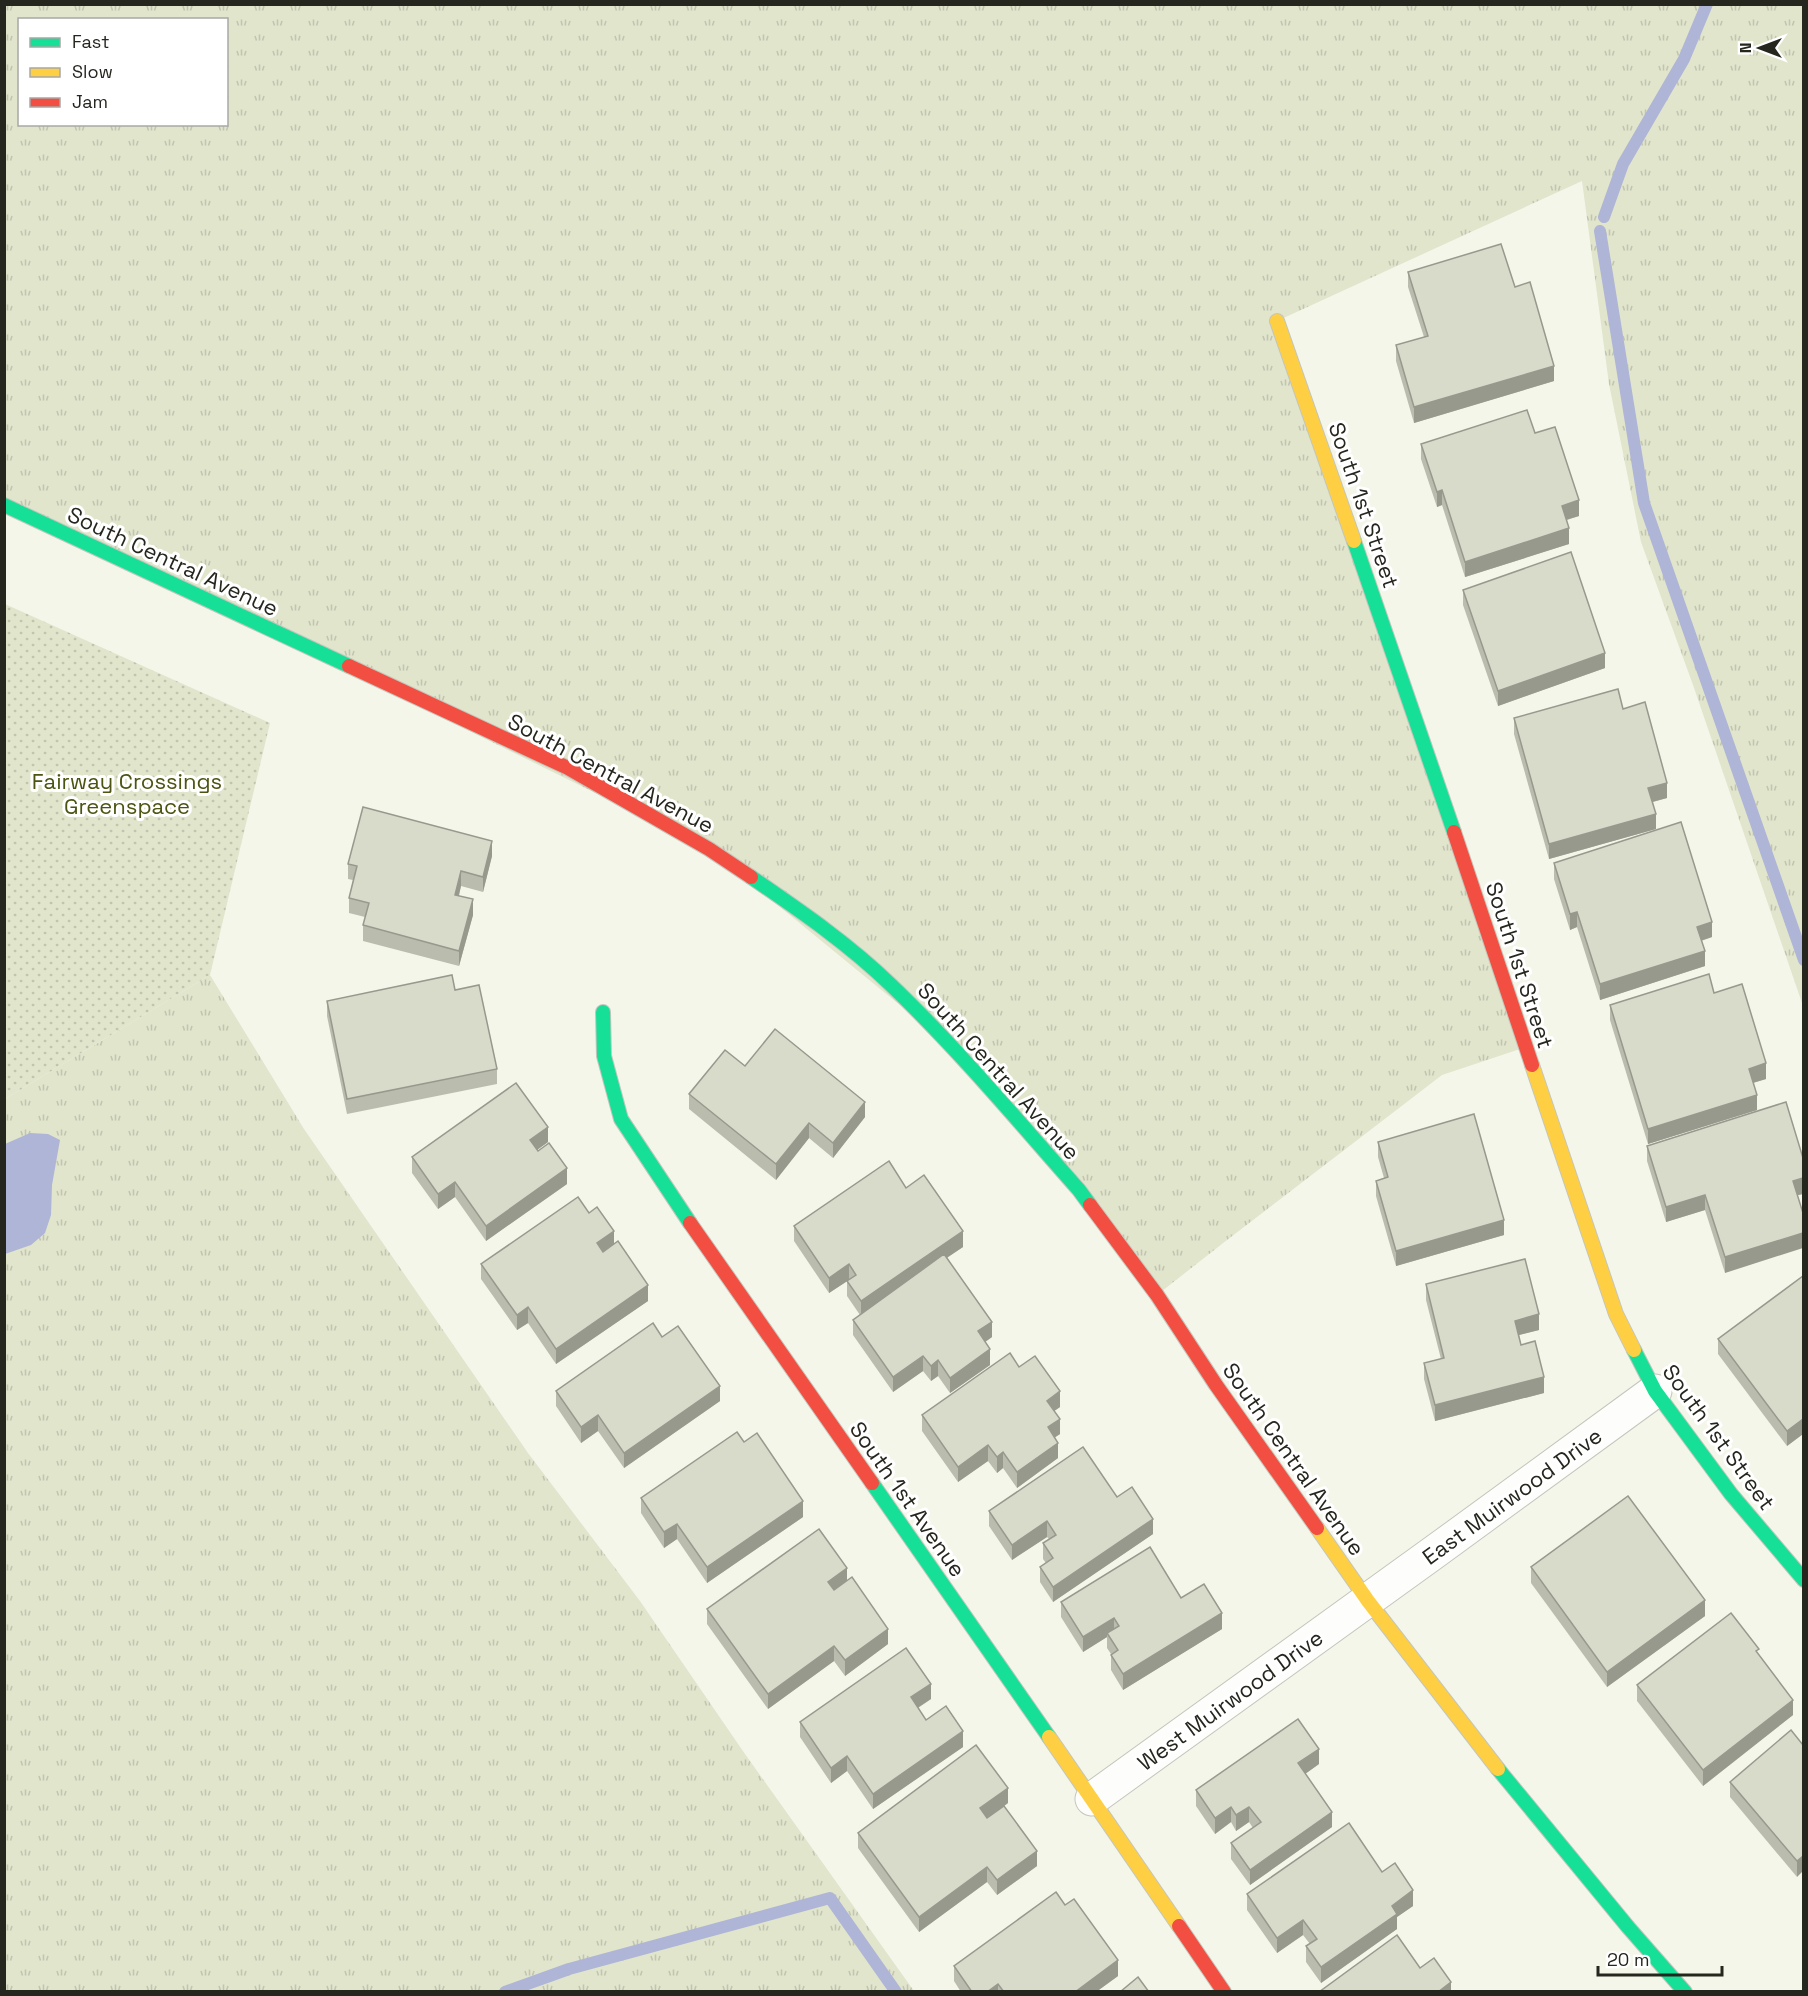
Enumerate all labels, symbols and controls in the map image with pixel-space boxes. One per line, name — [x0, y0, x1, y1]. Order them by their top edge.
legend — [18, 18, 228, 126]
north arrow — [1730, 18, 1790, 78]
text: Fast — [72, 30, 109, 53]
text: N — [1735, 43, 1756, 53]
text: Slow — [72, 60, 113, 83]
text: Jam — [72, 90, 108, 113]
street label: South 1st Street — [1323, 418, 1405, 592]
street label: South Central Avenue — [63, 500, 283, 622]
street label: South Central Avenue — [503, 707, 719, 839]
park label: Fairway Crossings Greenspace — [32, 767, 222, 820]
street label: South 1st Street — [1480, 878, 1560, 1052]
street label: South Central Avenue — [912, 976, 1086, 1166]
street label: South Central Avenue — [1217, 1357, 1371, 1561]
street label: South 1st Street — [1657, 1359, 1781, 1515]
street label: South 1st Avenue — [844, 1416, 972, 1582]
street label: East Muirwood Drive — [1417, 1421, 1607, 1571]
street label: West Muirwood Drive — [1132, 1623, 1328, 1777]
scale bar — [1598, 1939, 1722, 1977]
text: 20 m — [1607, 1948, 1650, 1971]

